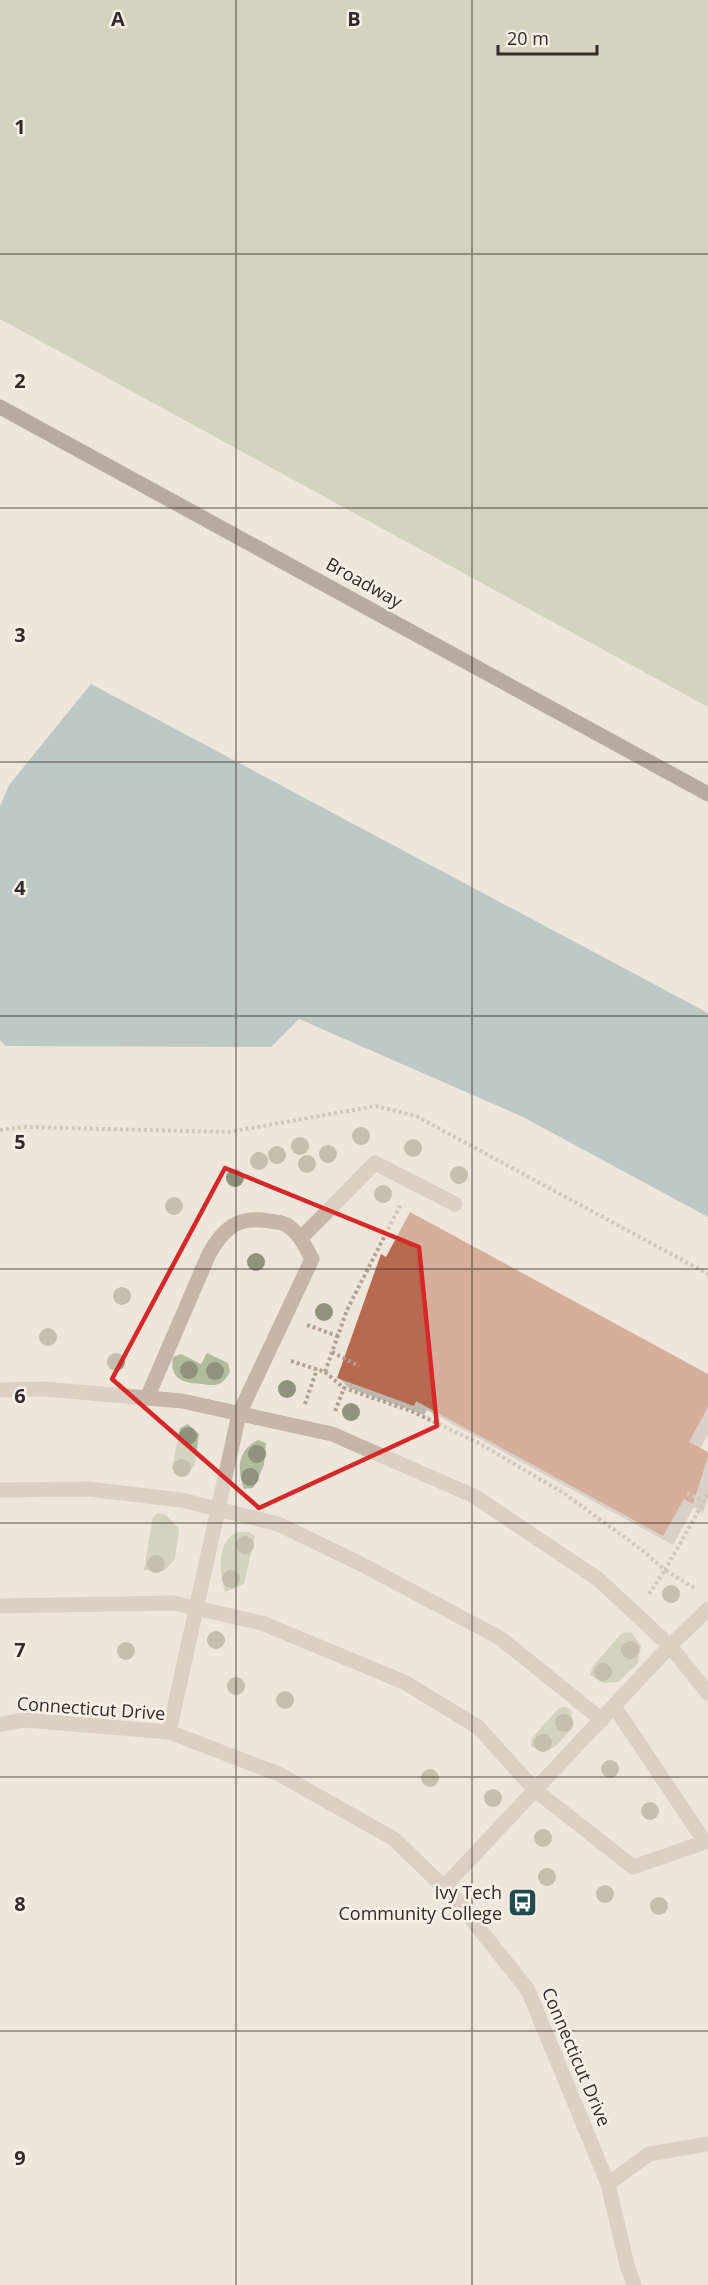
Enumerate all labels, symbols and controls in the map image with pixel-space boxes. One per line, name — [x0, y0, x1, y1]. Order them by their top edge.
text: A — [111, 5, 125, 32]
text: B — [347, 5, 361, 32]
scale bar — [498, 18, 597, 56]
text: 20 m — [507, 26, 549, 50]
text: 1 — [14, 113, 26, 140]
text: 2 — [14, 367, 26, 394]
street label: Broadway — [322, 551, 408, 613]
text: 3 — [14, 621, 26, 648]
text: 4 — [14, 874, 26, 901]
text: 5 — [14, 1128, 26, 1155]
text: 6 — [14, 1382, 26, 1409]
text: 7 — [14, 1636, 26, 1663]
street label: Connecticut Drive — [16, 1691, 166, 1725]
place label: Ivy Tech Community College — [339, 1880, 502, 1925]
bus stop icon: Ivy Tech Community College — [507, 1887, 539, 1919]
text: 8 — [14, 1890, 26, 1917]
street label: Connecticut Drive — [537, 1983, 617, 2130]
text: 9 — [14, 2144, 26, 2171]

